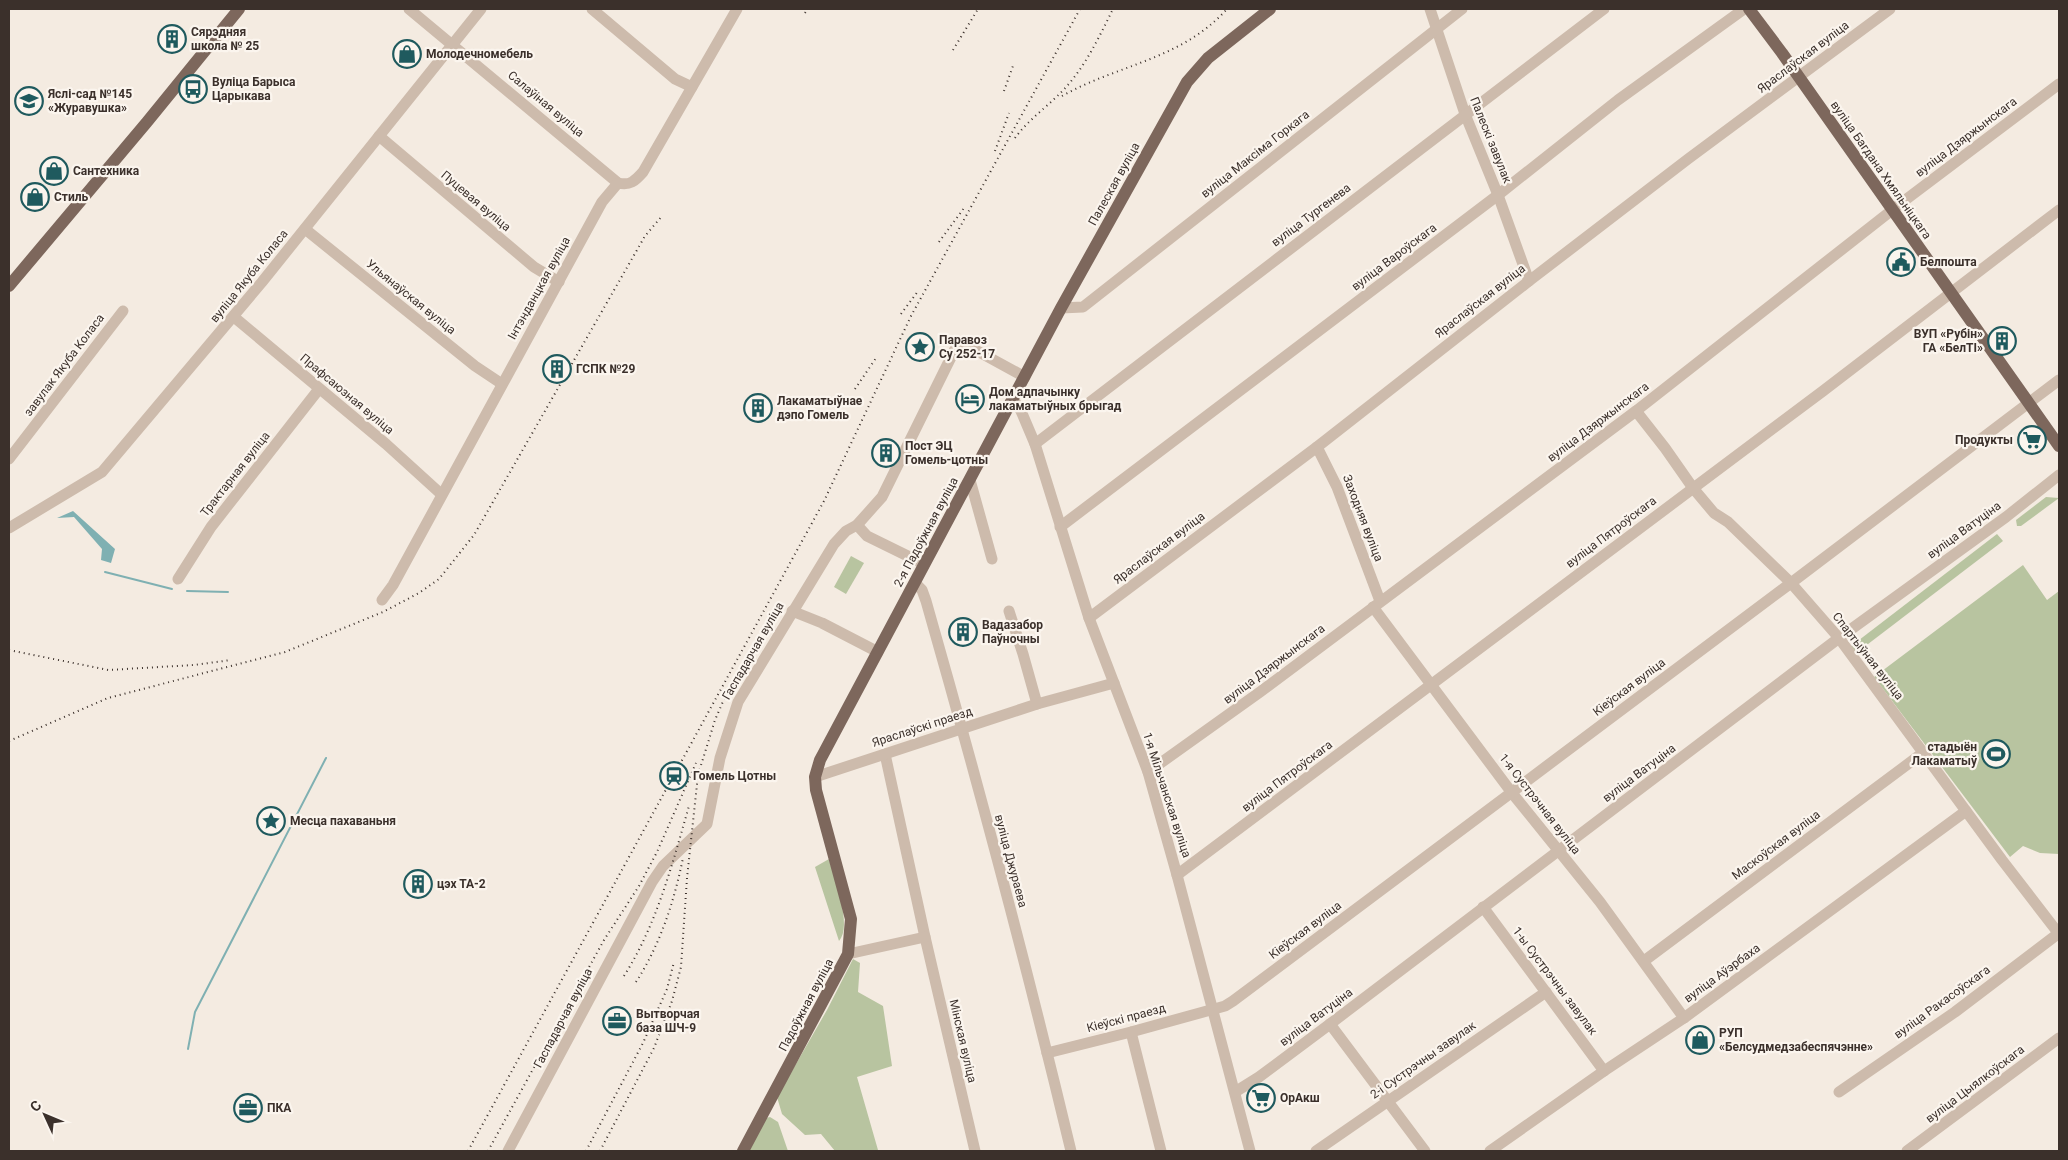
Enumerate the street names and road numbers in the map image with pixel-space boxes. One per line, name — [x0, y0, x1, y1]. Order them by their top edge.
street label: Яраслаўская вуліца — [1755, 18, 1851, 96]
street label: Салаўіная вуліца — [505, 68, 587, 140]
street label: вуліца Дзяржынскага — [1913, 94, 2019, 180]
street label: Палескі завулак — [1467, 95, 1515, 186]
street label: вуліца Багдана Хмяльніцкага — [1828, 98, 1934, 242]
street label: вуліца Максіма Горкага — [1198, 107, 1312, 201]
street label: Палеская вуліца — [1085, 140, 1143, 228]
street label: Пуцевая вуліца — [438, 168, 514, 234]
street label: вуліца Тургенева — [1269, 181, 1353, 249]
street label: вуліца Вароўскага — [1349, 221, 1439, 293]
street label: вуліца Якуба Коласа — [207, 227, 291, 325]
street label: Інтэнданцкая вуліца — [505, 234, 573, 342]
street label: Ульянаўская вуліца — [364, 257, 458, 337]
street label: Яраслаўская вуліца — [1432, 261, 1528, 341]
street label: завулак Якуба Коласа — [21, 311, 107, 419]
street label: Прафсаюзная вуліца — [297, 351, 397, 437]
street label: вуліца Дзяржынскага — [1545, 379, 1651, 465]
street label: Трактарная вуліца — [197, 429, 273, 519]
street label: Заходняя вуліца — [1340, 473, 1386, 563]
street label: 2-я Падоўжная вуліца — [891, 475, 961, 589]
street label: вуліца Пятроўскага — [1563, 493, 1659, 571]
street label: вуліца Ватуціна — [1924, 499, 2004, 561]
street label: Яраслаўская вуліца — [1111, 509, 1207, 587]
street label: Гаспадарчая вуліца — [719, 600, 787, 702]
street label: Спартыўная вуліца — [1830, 610, 1906, 702]
street label: вуліца Дзяржынскага — [1221, 621, 1327, 707]
street label: Кіеўская вуліца — [1590, 655, 1668, 719]
street label: Яраслаўскі праезд — [870, 704, 974, 750]
street label: 1-я Мільчанская вуліца — [1140, 731, 1194, 859]
street label: вуліца Пятроўскага — [1239, 737, 1335, 815]
street label: вуліца Ватуціна — [1600, 741, 1678, 805]
street label: 1-я Сустрэчная вуліца — [1496, 751, 1584, 857]
street label: Маскоўская вуліца — [1729, 807, 1823, 883]
street label: вуліца Джураева — [992, 813, 1030, 909]
street label: Кіеўская вуліца — [1266, 898, 1344, 962]
street label: 1-ы Сустрэчны завулак — [1510, 924, 1600, 1038]
street label: вуліца Аўэрбаха — [1681, 941, 1763, 1005]
street label: Падоўжная вуліца — [776, 956, 836, 1054]
street label: вуліца Ракасоўскага — [1891, 962, 1993, 1042]
street label: Гаспадарчая вуліца — [531, 966, 595, 1070]
street label: вуліца Ватуціна — [1277, 985, 1355, 1049]
street label: Мінская вуліца — [947, 998, 979, 1084]
street label: Кіеўскі праезд — [1085, 1001, 1167, 1035]
street label: 2-і Сустрэчны завулак — [1368, 1018, 1479, 1102]
street label: вуліца Цыялкоўскага — [1923, 1042, 2027, 1126]

